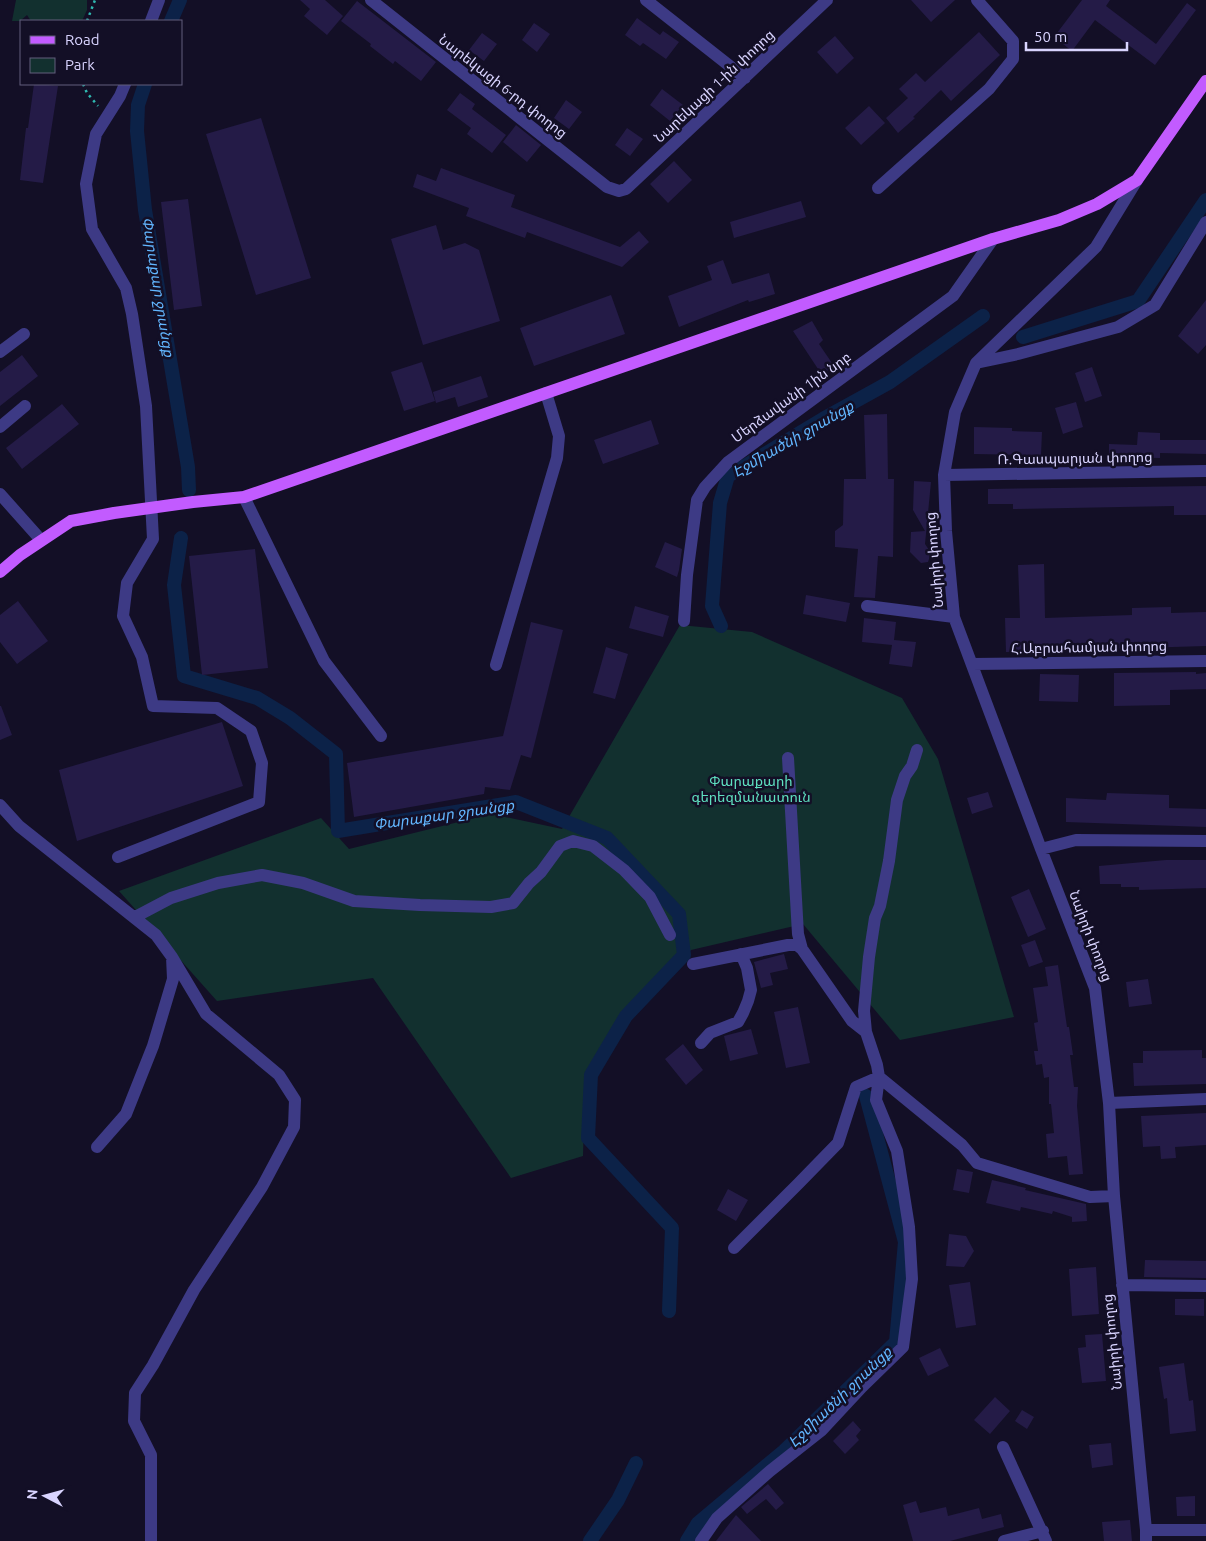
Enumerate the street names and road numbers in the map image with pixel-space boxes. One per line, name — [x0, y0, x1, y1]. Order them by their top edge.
street label: Նարեկացի 1-ին փողոց — [651, 26, 777, 146]
street label: Նարեկացի 6-րդ փողոց — [436, 31, 570, 141]
street label: Մերձավանի 1ին նրբ — [728, 348, 854, 446]
street label: Ռ.Գասպարյան փողոց — [997, 449, 1153, 467]
street label: Նաիրի փողոց — [922, 511, 946, 609]
street label: Հ.Աբրահամյան փողոց — [1011, 638, 1167, 656]
street label: Նաիրի փողոց — [1066, 888, 1116, 984]
street label: Նաիրի փողոց — [1099, 1293, 1125, 1391]

